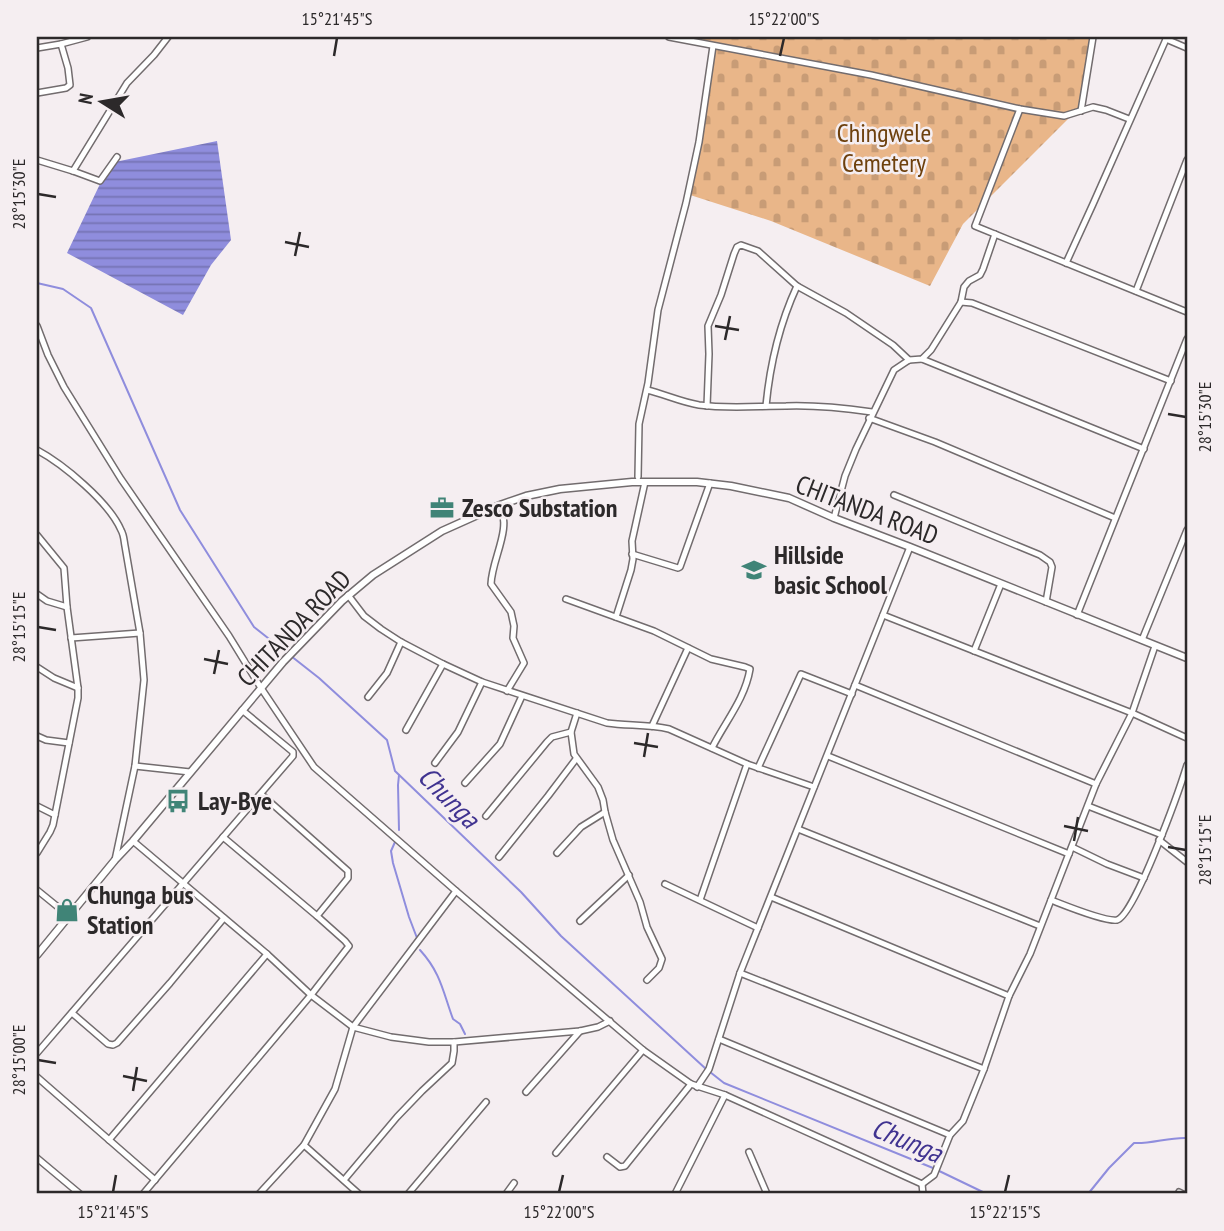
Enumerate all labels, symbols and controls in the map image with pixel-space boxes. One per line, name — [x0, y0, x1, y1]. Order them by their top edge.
text: 15°21'45"S — [302, 7, 373, 30]
text: 15°22'00"S — [749, 7, 820, 30]
north arrow — [66, 66, 136, 136]
text: N — [73, 91, 98, 106]
park label: Chingwele Cemetery — [837, 116, 931, 179]
text: 28°15'30"E — [7, 159, 30, 229]
text: 28°15'30"E — [1193, 382, 1216, 452]
street label: CHITANDA ROAD — [791, 467, 943, 552]
place label: Zesco Substation — [462, 491, 617, 524]
office icon: Zesco Substation — [428, 494, 456, 522]
place label: Hillside basic School — [774, 538, 887, 601]
school or university icon: Hillside basic School — [740, 556, 768, 584]
street label: CHITANDA ROAD — [230, 562, 358, 693]
text: 28°15'15"E — [7, 592, 30, 662]
water label: Chunga — [411, 758, 489, 837]
place label: Lay-Bye — [198, 784, 272, 817]
bus stop icon: Lay-Bye — [164, 787, 192, 815]
text: 28°15'15"E — [1193, 815, 1216, 885]
place label: Chunga bus Station — [87, 878, 194, 941]
shop icon: Chunga bus Station — [53, 896, 81, 924]
text: 28°15'00"E — [7, 1025, 30, 1095]
water label: Chunga — [866, 1108, 950, 1172]
text: 15°21'45"S — [78, 1200, 149, 1223]
text: 15°22'00"S — [524, 1200, 595, 1223]
text: 15°22'15"S — [970, 1200, 1041, 1223]

